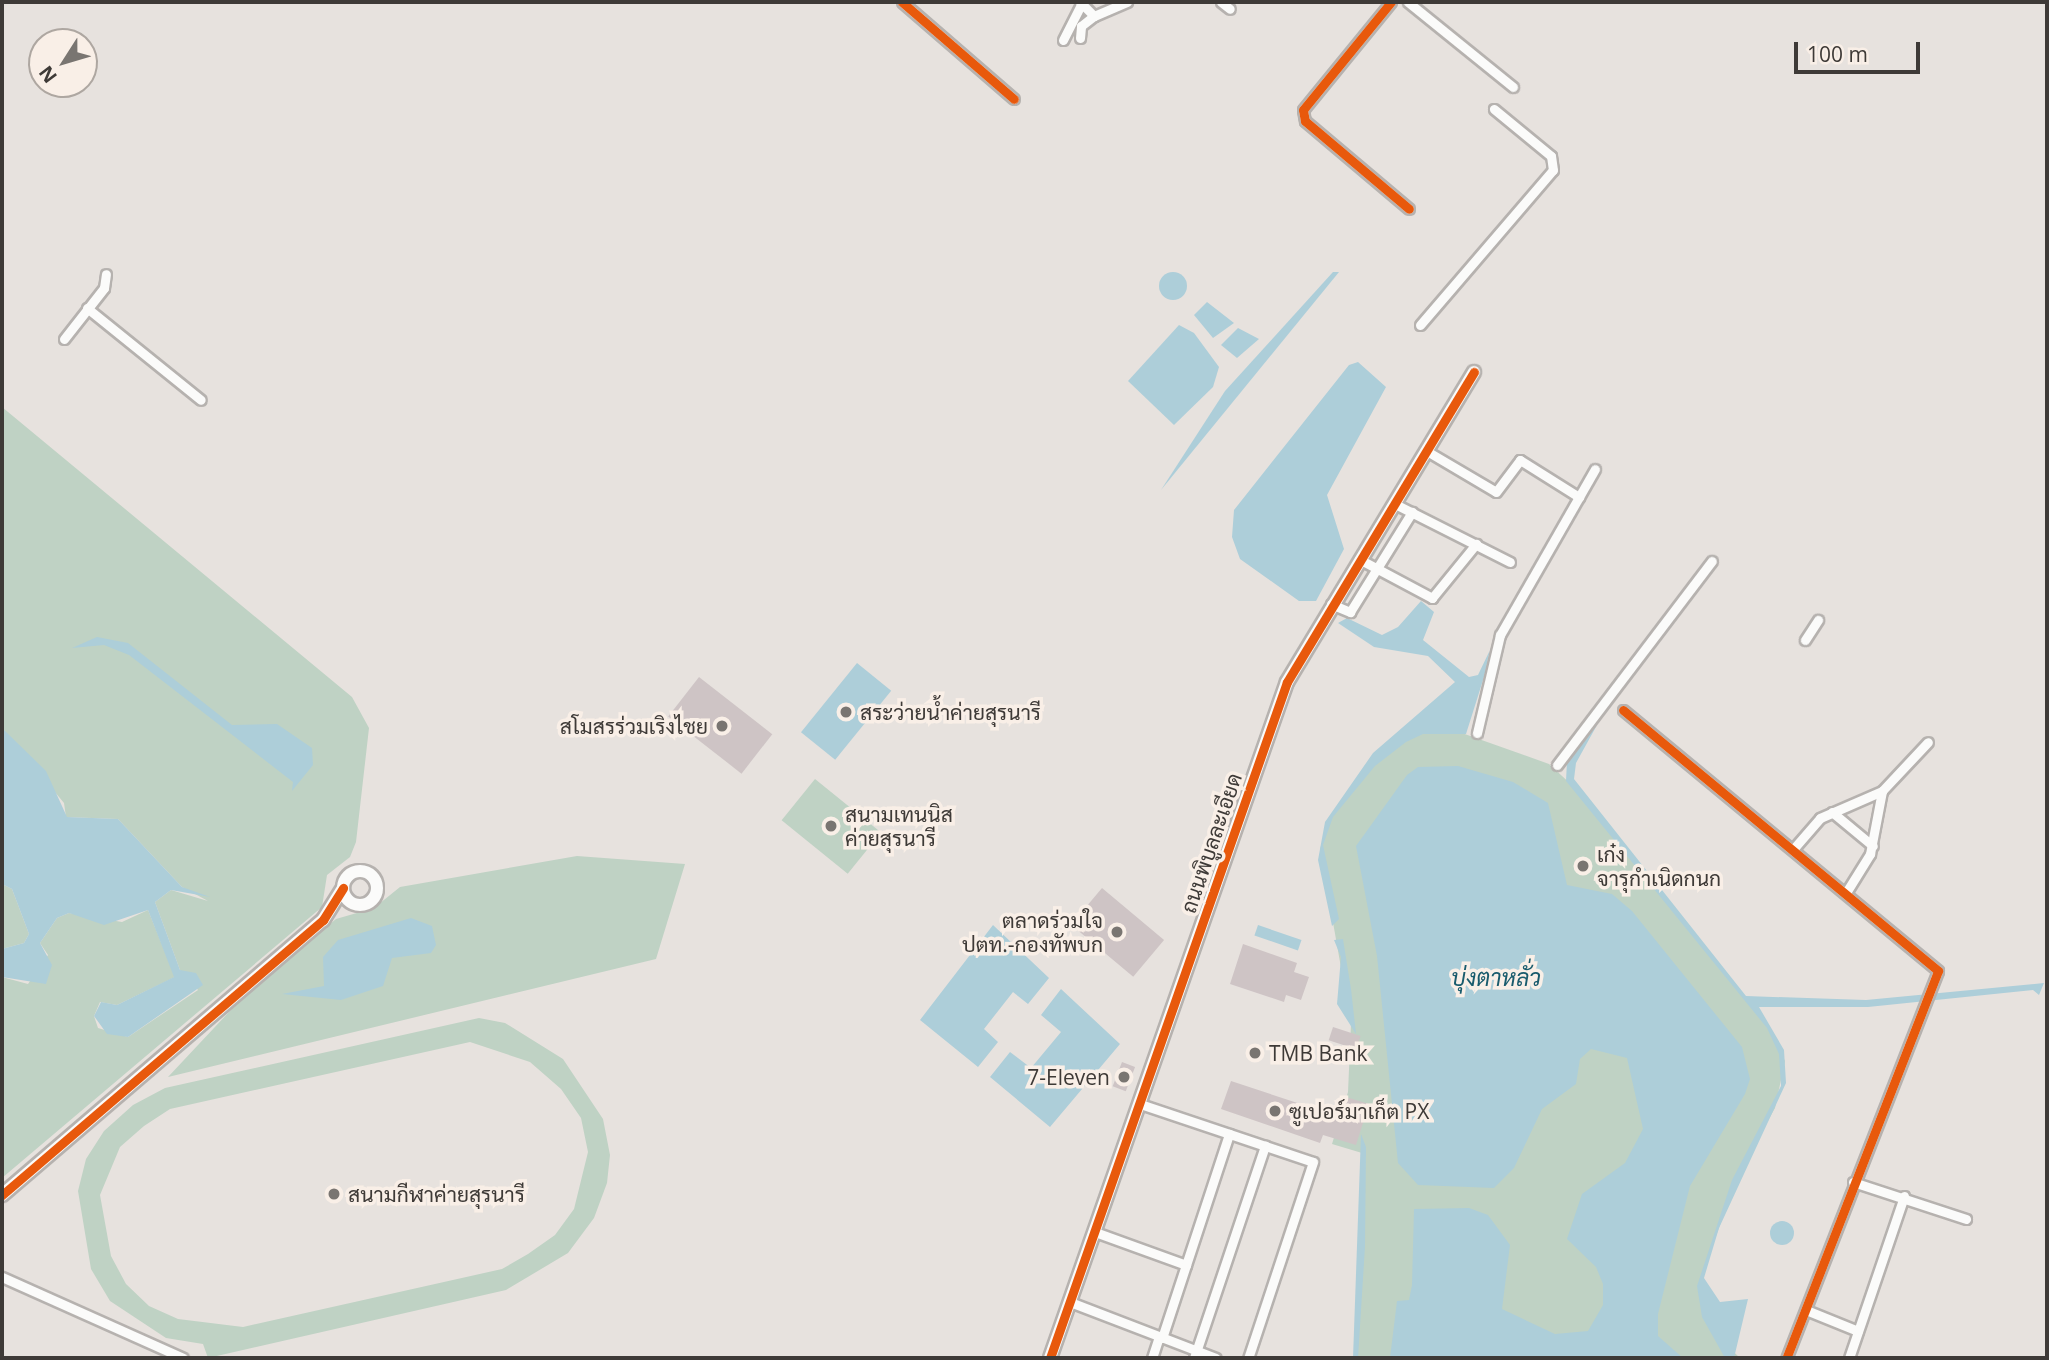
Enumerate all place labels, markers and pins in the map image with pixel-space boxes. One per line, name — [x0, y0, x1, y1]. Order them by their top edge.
place label: สระว่ายนํ้าค่ายสุรนารี — [860, 699, 1041, 725]
marker: สระว่ายนํ้าค่ายสุรนารี — [838, 704, 854, 720]
place label: สโมสรร่วมเริงไชย — [560, 713, 708, 739]
marker: สโมสรร่วมเริงไชย — [714, 718, 730, 734]
place label: สนามเทนนิส ค่ายสุรนารี — [845, 801, 953, 851]
marker: สนามเทนนิส ค่ายสุรนารี — [823, 818, 839, 834]
place label: เก๋ง จารุกำเนิดกนก — [1597, 841, 1721, 891]
marker: เก๋ง จารุกำเนิดกนก — [1575, 858, 1591, 874]
place label: ตลาดร่วมใจ ปตท.-กองทัพบก — [962, 907, 1103, 957]
marker: ตลาดร่วมใจ ปตท.-กองทัพบก — [1109, 924, 1125, 940]
place label: TMB Bank — [1269, 1040, 1368, 1066]
marker: TMB Bank — [1247, 1045, 1263, 1061]
place label: 7-Eleven — [1027, 1064, 1110, 1090]
marker: 7-Eleven — [1116, 1069, 1132, 1085]
place label: ซูเปอร์มาเก็ต PX — [1289, 1098, 1429, 1124]
marker: ซูเปอร์มาเก็ต PX — [1267, 1103, 1283, 1119]
place label: สนามกีฬาค่ายสุรนารี — [348, 1181, 525, 1207]
marker: สนามกีฬาค่ายสุรนารี — [326, 1186, 342, 1202]

